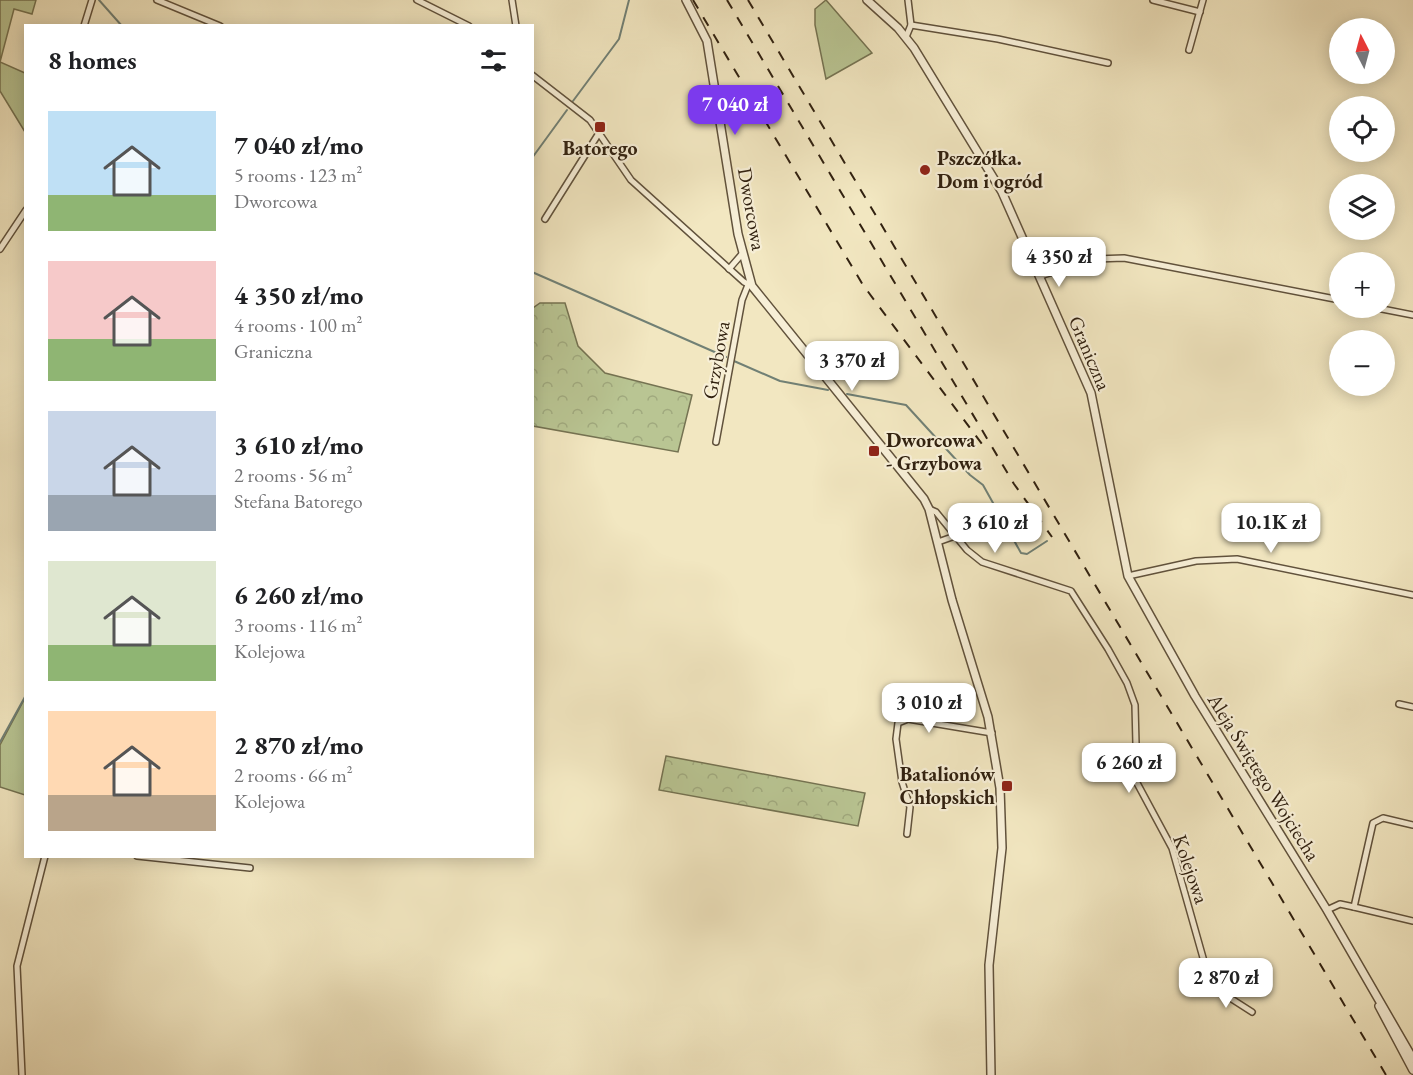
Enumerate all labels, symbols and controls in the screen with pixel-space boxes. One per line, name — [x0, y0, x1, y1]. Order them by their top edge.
north arrow — [1329, 18, 1395, 84]
map controls — [1329, 18, 1395, 396]
text: 8 homes — [48, 43, 137, 77]
icon: filters — [477, 44, 510, 77]
pin: 7 040 zł — [673, 85, 797, 136]
text: 7 040 zł — [702, 91, 768, 117]
button: locate — [1329, 96, 1395, 162]
marker: Batorego — [593, 120, 607, 134]
text: 7 040 zł/mo — [234, 128, 363, 162]
icon: home — [96, 135, 168, 207]
place label: Batorego — [562, 135, 638, 161]
place label: Pszczółka. Dom i ogród — [937, 145, 1043, 194]
text: 5 rooms · 123 m² — [234, 162, 362, 188]
marker: Pszczółka. Dom i ogród — [918, 163, 932, 177]
street label: Dworcowa — [732, 166, 772, 252]
button: layers — [1329, 174, 1395, 240]
text: Dworcowa — [234, 188, 318, 214]
pin: 4 350 zł — [997, 237, 1121, 288]
text: 4 350 zł — [1026, 243, 1092, 269]
button: + — [1329, 252, 1395, 318]
text: 4 350 zł/mo — [234, 278, 363, 312]
icon: home — [96, 285, 168, 357]
text: 4 rooms · 100 m² — [234, 312, 362, 338]
street label: Graniczna — [1063, 312, 1117, 394]
street label: Grzybowa — [696, 319, 736, 401]
button: − — [1329, 330, 1395, 396]
text: Graniczna — [234, 338, 312, 364]
pin: 3 370 zł — [790, 341, 914, 392]
text: 3 370 zł — [819, 347, 885, 373]
place label: Dworcowa - Grzybowa — [886, 427, 982, 476]
text: 3 610 zł/mo — [234, 428, 363, 462]
icon: home — [96, 435, 168, 507]
marker: Dworcowa - Grzybowa — [867, 444, 881, 458]
text: 2 rooms · 56 m² — [234, 462, 353, 488]
text: Stefana Batorego — [234, 488, 363, 514]
pin: 3 610 zł — [933, 503, 1057, 554]
pin: 10.1K zł — [1209, 503, 1333, 554]
text: 3 610 zł — [962, 509, 1028, 535]
text: 10.1K zł — [1235, 509, 1307, 535]
text: 6 260 zł/mo — [234, 578, 363, 612]
icon: home — [96, 585, 168, 657]
text: 3 rooms · 116 m² — [234, 612, 362, 638]
text: Kolejowa — [234, 638, 305, 664]
pin: 3 010 zł — [867, 683, 991, 734]
street label: Aleja Świętego Wojciecha — [1201, 687, 1326, 866]
text: 3 010 zł — [896, 689, 962, 715]
text: 2 870 zł/mo — [234, 728, 363, 762]
icon: home — [96, 735, 168, 807]
pin: 6 260 zł — [1067, 743, 1191, 794]
text: 6 260 zł — [1096, 749, 1162, 775]
place label: Batalionów Chłopskich — [900, 761, 995, 810]
text: 2 rooms · 66 m² — [234, 762, 353, 788]
marker: Batalionów Chłopskich — [1000, 779, 1014, 793]
text: Kolejowa — [234, 788, 305, 814]
street label: Kolejowa — [1167, 831, 1215, 907]
pin: 2 870 zł — [1164, 958, 1288, 1009]
text: 2 870 zł — [1193, 964, 1259, 990]

